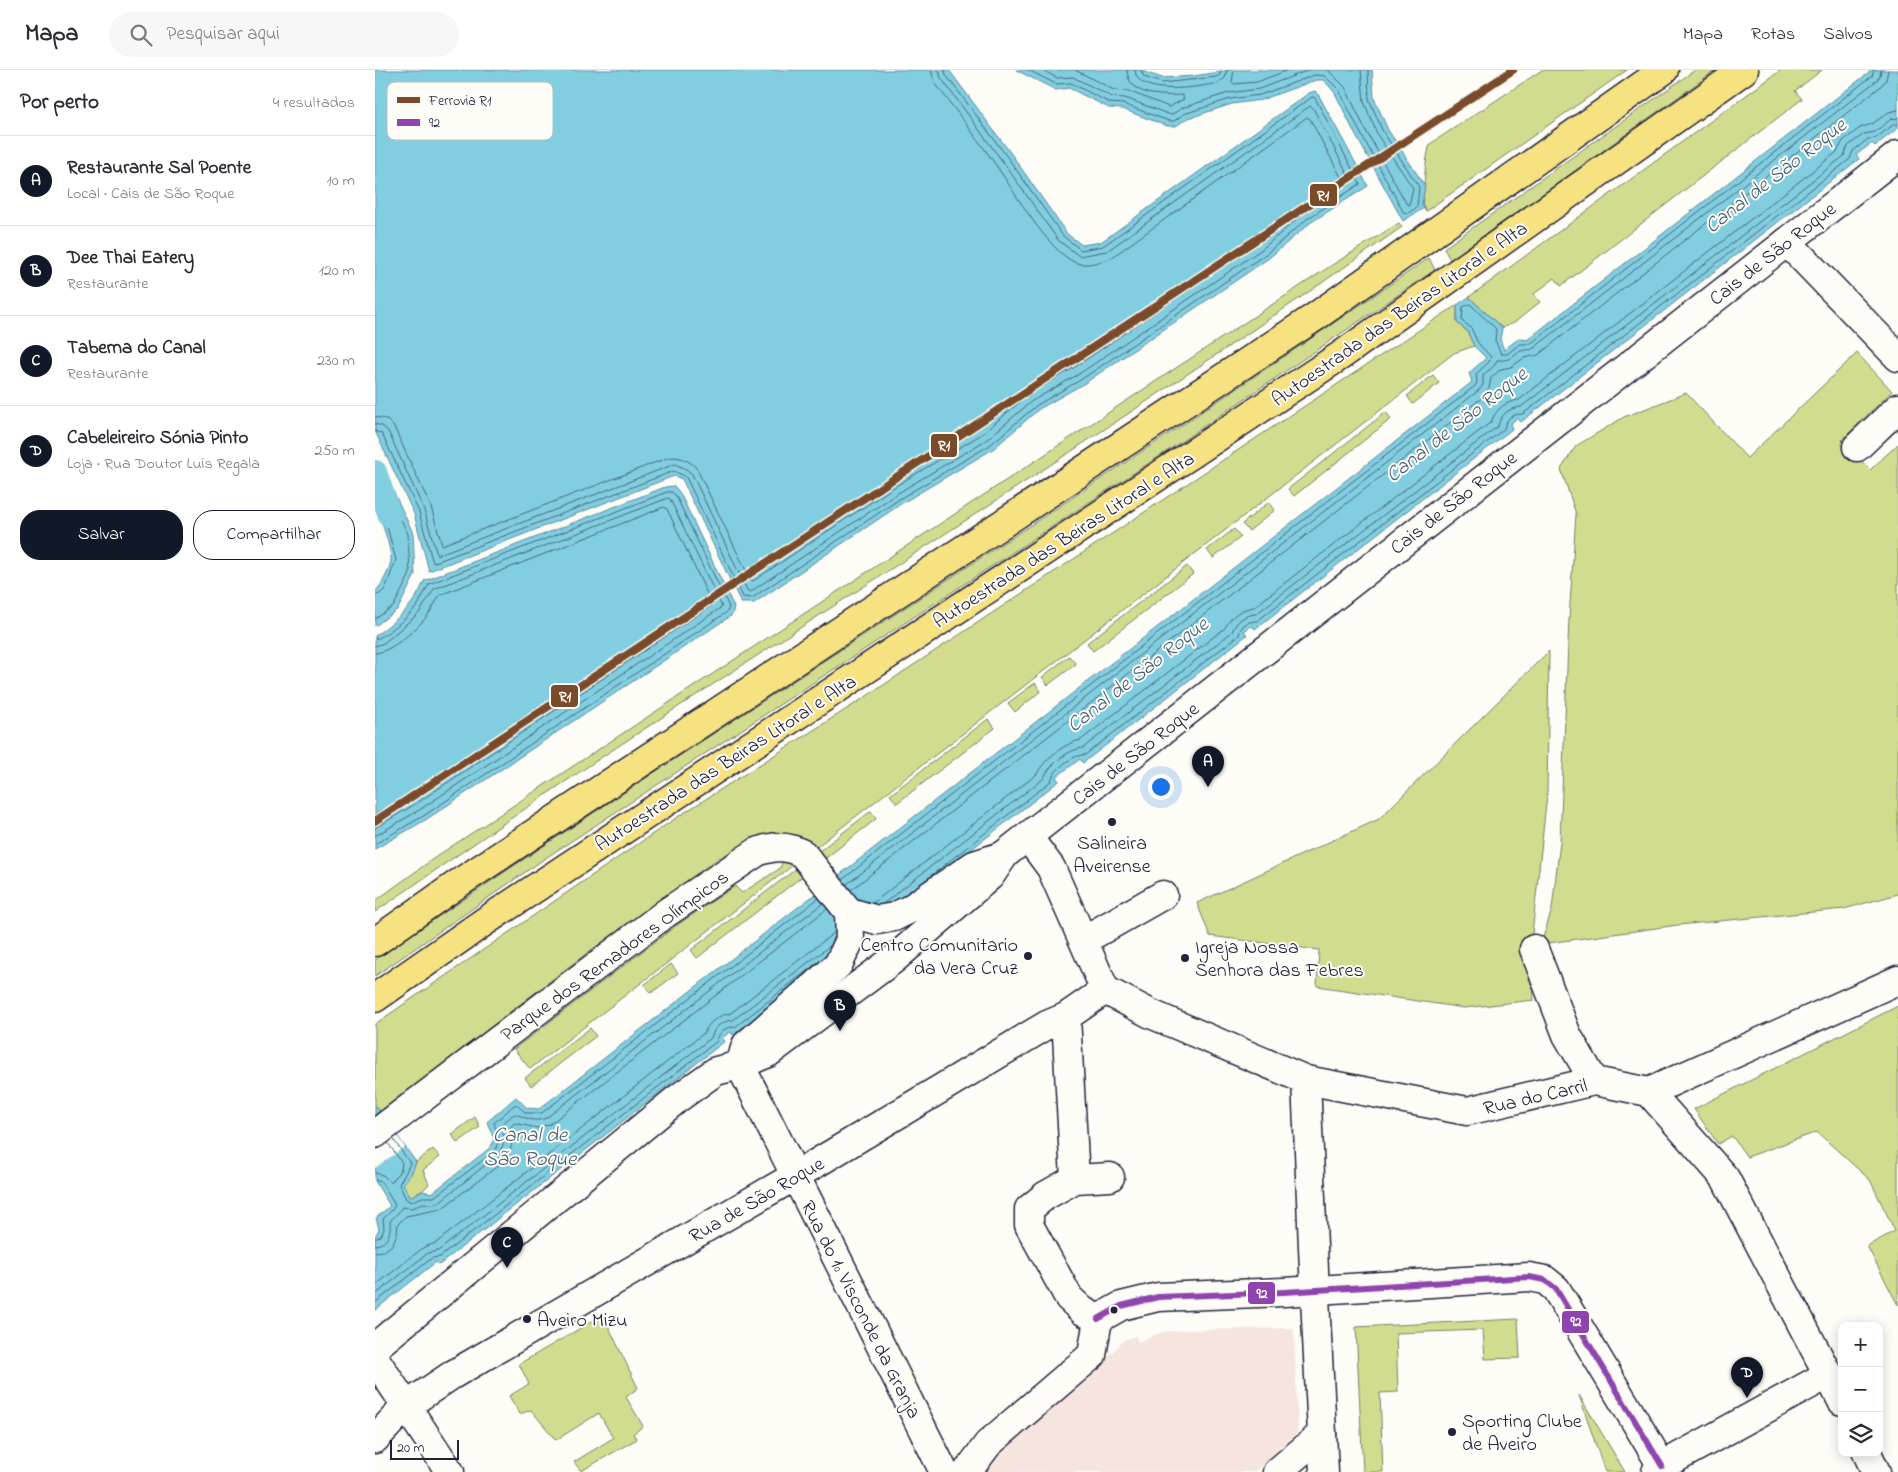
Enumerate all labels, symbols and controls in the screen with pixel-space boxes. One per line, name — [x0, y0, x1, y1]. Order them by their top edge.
search box — [109, 12, 459, 57]
text: Mapa — [25, 17, 79, 52]
icon: search — [127, 21, 155, 49]
text: Pesquisar aqui — [167, 21, 280, 48]
text: Mapa — [1683, 22, 1723, 48]
text: Rotas — [1751, 22, 1795, 48]
text: Salvos — [1823, 22, 1873, 48]
legend — [387, 82, 553, 140]
text: Por perto — [20, 88, 99, 118]
text: 4 resultados — [273, 91, 355, 115]
text: Ferrovia R1 — [428, 91, 492, 112]
water label: Canal de São Roque — [1699, 111, 1855, 242]
text: 92 — [429, 113, 440, 134]
text: Restaurante Sal Poente — [67, 155, 251, 182]
text: A — [31, 169, 41, 193]
text: 10 m — [327, 169, 355, 193]
text: Local · Cais de São Roque — [67, 182, 234, 206]
line badge: R1 — [1309, 183, 1338, 207]
text: R1 — [1316, 186, 1330, 207]
street label: Cais de São Roque — [1704, 196, 1843, 314]
street label: Autoestrada das Beiras Litoral e Alta — [1266, 215, 1534, 415]
text: Dee Thai Eatery — [67, 245, 194, 272]
text: B — [31, 259, 41, 283]
text: 120 m — [319, 259, 355, 283]
text: Restaurante — [67, 272, 148, 296]
text: Taberna do Canal — [67, 335, 206, 362]
text: C — [32, 349, 40, 373]
text: 230 m — [317, 349, 355, 373]
water label: Canal de São Roque — [1380, 360, 1536, 491]
text: Restaurante — [67, 362, 148, 386]
text: Cabeleireiro Sónia Pinto — [67, 425, 249, 452]
line badge: R1 — [930, 433, 958, 458]
text: R1 — [937, 436, 951, 457]
text: D — [30, 439, 42, 463]
text: 250 m — [315, 439, 355, 463]
street label: Autoestrada das Beiras Litoral e Alta — [928, 445, 1201, 637]
street label: Cais de São Roque — [1385, 445, 1524, 563]
text: Loja · Rua Doutor Luís Regala — [67, 452, 260, 476]
button: Salvar — [20, 510, 183, 560]
button: Compartilhar — [193, 510, 355, 560]
water label: Canal de São Roque — [1061, 610, 1217, 741]
street label: Autoestrada das Beiras Litoral e Alta — [590, 668, 863, 860]
line badge: R1 — [550, 684, 579, 708]
text: R1 — [558, 687, 572, 708]
street label: Cais de São Roque — [1067, 696, 1206, 814]
pin: A — [1192, 746, 1224, 787]
your location — [1148, 774, 1174, 800]
marker: Salineira Aveirense — [1106, 816, 1118, 828]
place label: Salineira Aveirense — [1073, 830, 1151, 882]
street label: Parque dos Remadores Olímpicos — [495, 864, 736, 1050]
place label: Centro Comunitario da Vera Cruz — [860, 932, 1019, 984]
place label: Igreja Nossa Senhora das Febres — [1195, 934, 1364, 986]
marker: Centro Comunitario da Vera Cruz — [1022, 950, 1034, 962]
marker: Igreja Nossa Senhora das Febres — [1179, 952, 1191, 964]
pin: B — [824, 990, 856, 1031]
street label: Rua do Carril — [1481, 1072, 1590, 1124]
water label: Canal de São Roque — [484, 1121, 578, 1175]
street label: Rua de São Roque — [684, 1151, 830, 1252]
street label: Rua do 1º Visconde da Granja — [792, 1196, 927, 1424]
pin: C — [491, 1227, 523, 1268]
line badge: 92 — [1247, 1281, 1276, 1305]
text: 92 — [1255, 1284, 1268, 1305]
unlabelled marker — [1109, 1305, 1119, 1315]
place label: Aveiro Mizu — [537, 1307, 627, 1336]
line badge: 92 — [1561, 1310, 1590, 1334]
text: 92 — [1569, 1312, 1582, 1333]
marker: Aveiro Mizu — [521, 1313, 533, 1325]
map controls — [1838, 1322, 1883, 1457]
button: + — [1838, 1322, 1883, 1367]
pin: D — [1731, 1357, 1763, 1398]
button: − — [1838, 1367, 1883, 1412]
place label: Sporting Clube de Aveiro — [1462, 1408, 1582, 1460]
button: layers — [1838, 1412, 1883, 1457]
marker: Sporting Clube de Aveiro — [1446, 1426, 1458, 1438]
scale bar — [390, 1437, 459, 1460]
text: 20 m — [397, 1438, 424, 1459]

